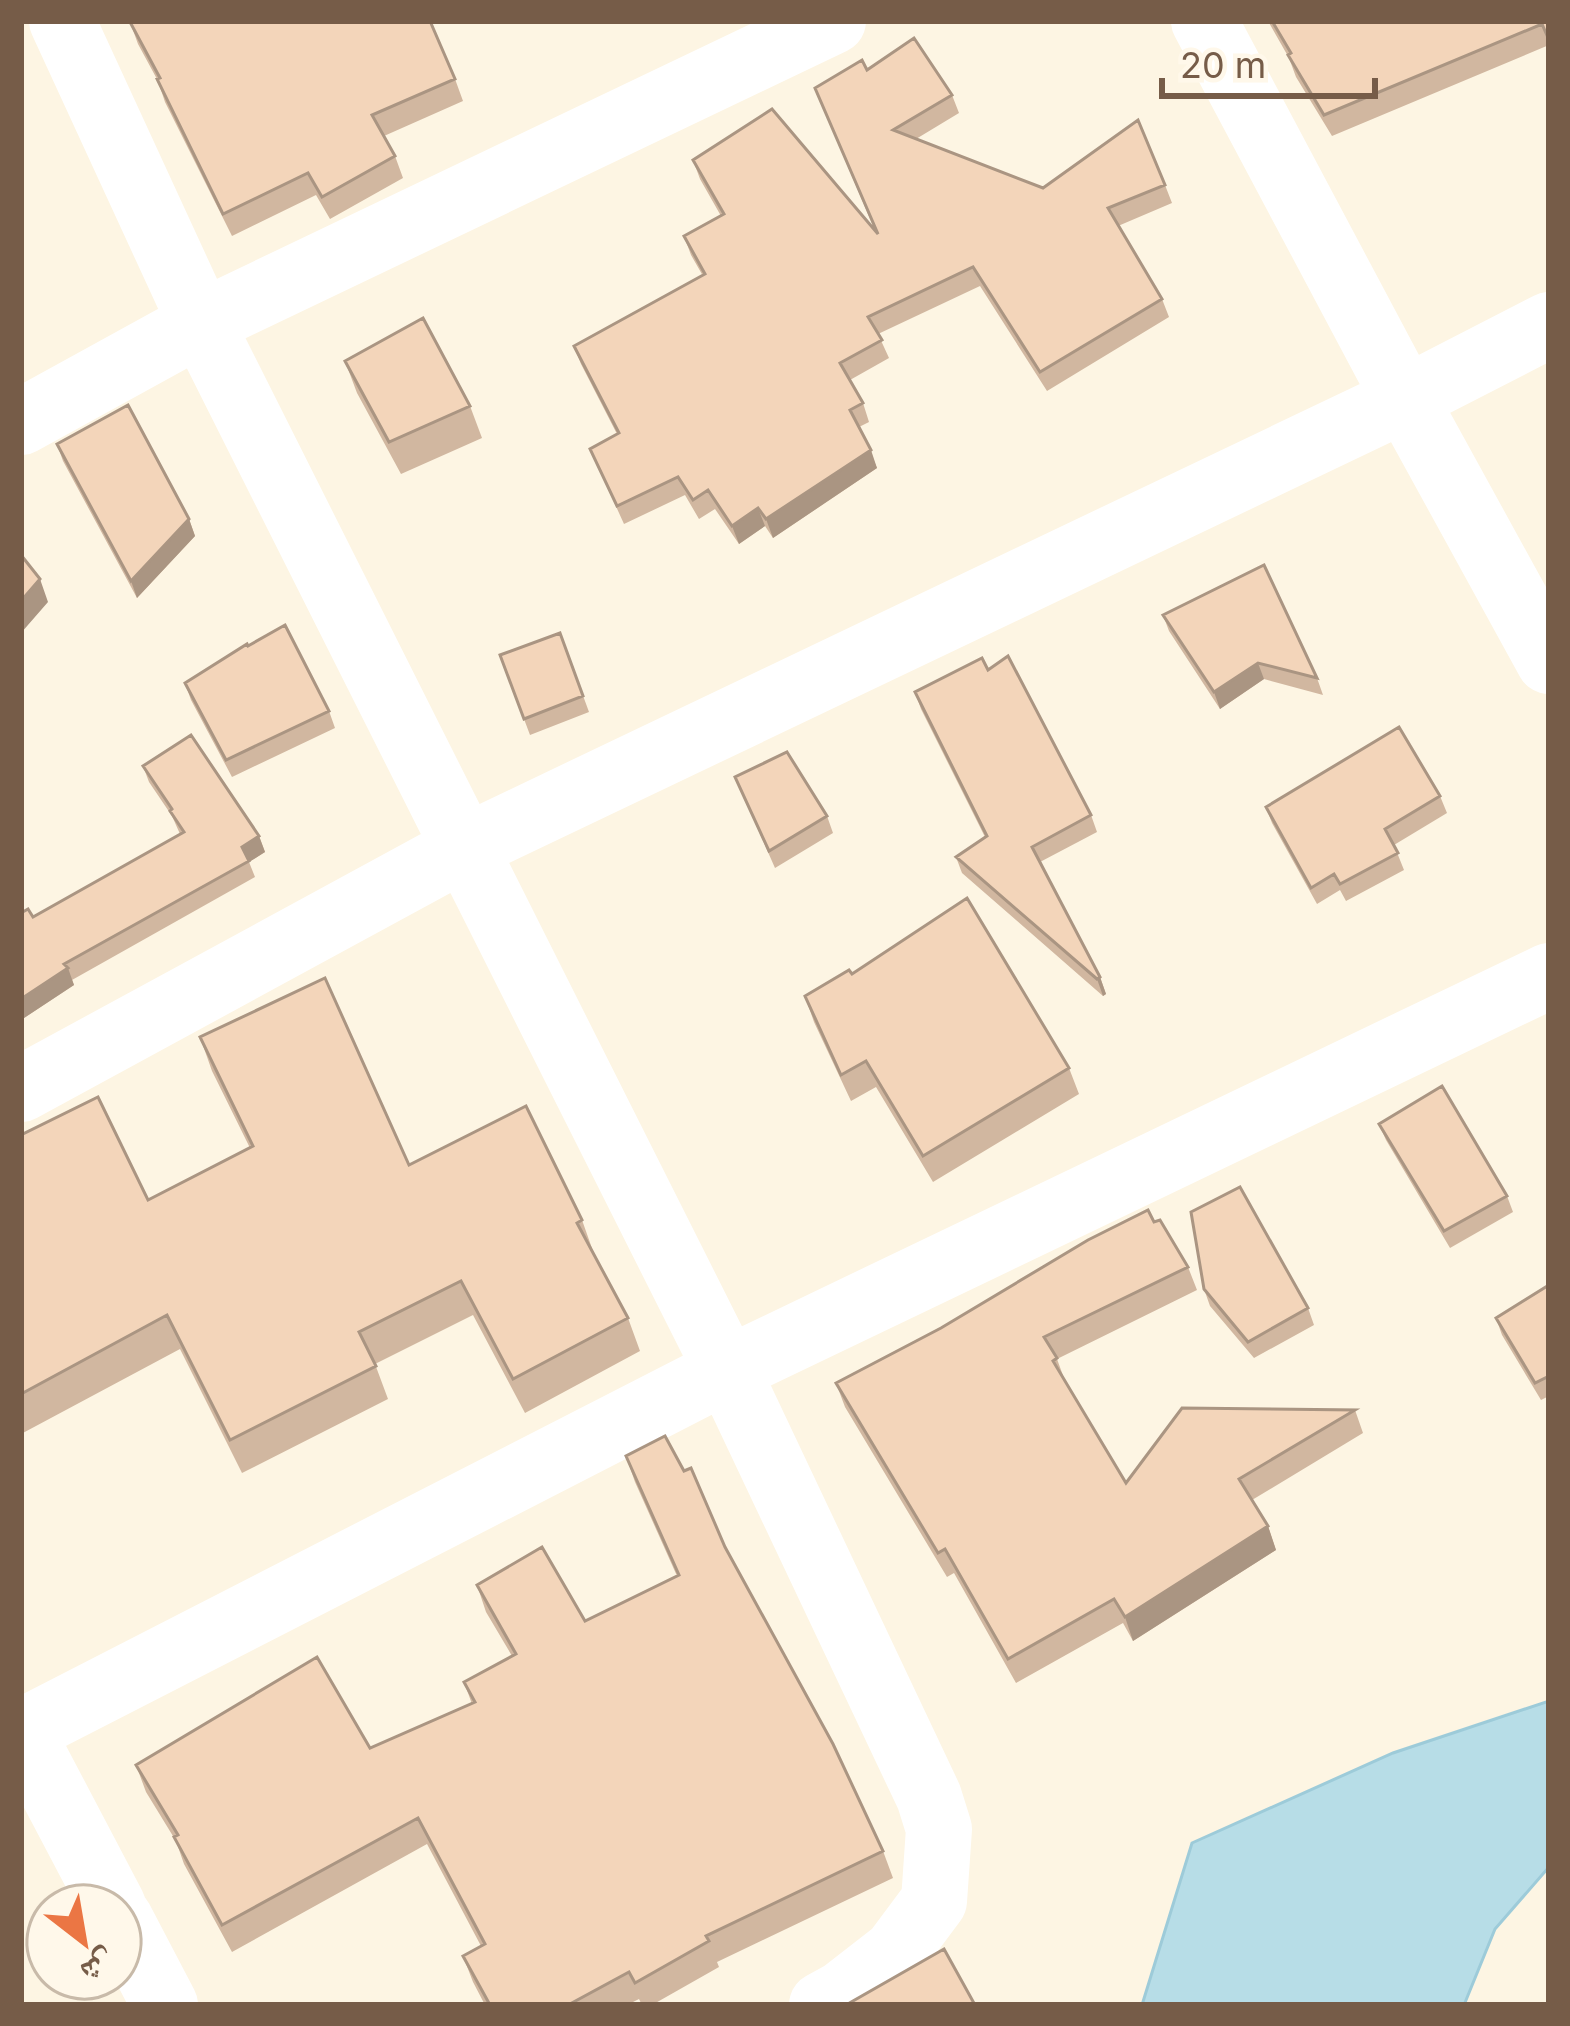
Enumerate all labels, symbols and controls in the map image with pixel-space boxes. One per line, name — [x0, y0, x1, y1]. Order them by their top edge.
scale bar — [1162, 24, 1375, 98]
text: 20 m — [1180, 43, 1266, 87]
north arrow — [24, 1882, 144, 2002]
text: ش — [74, 1942, 125, 1994]

